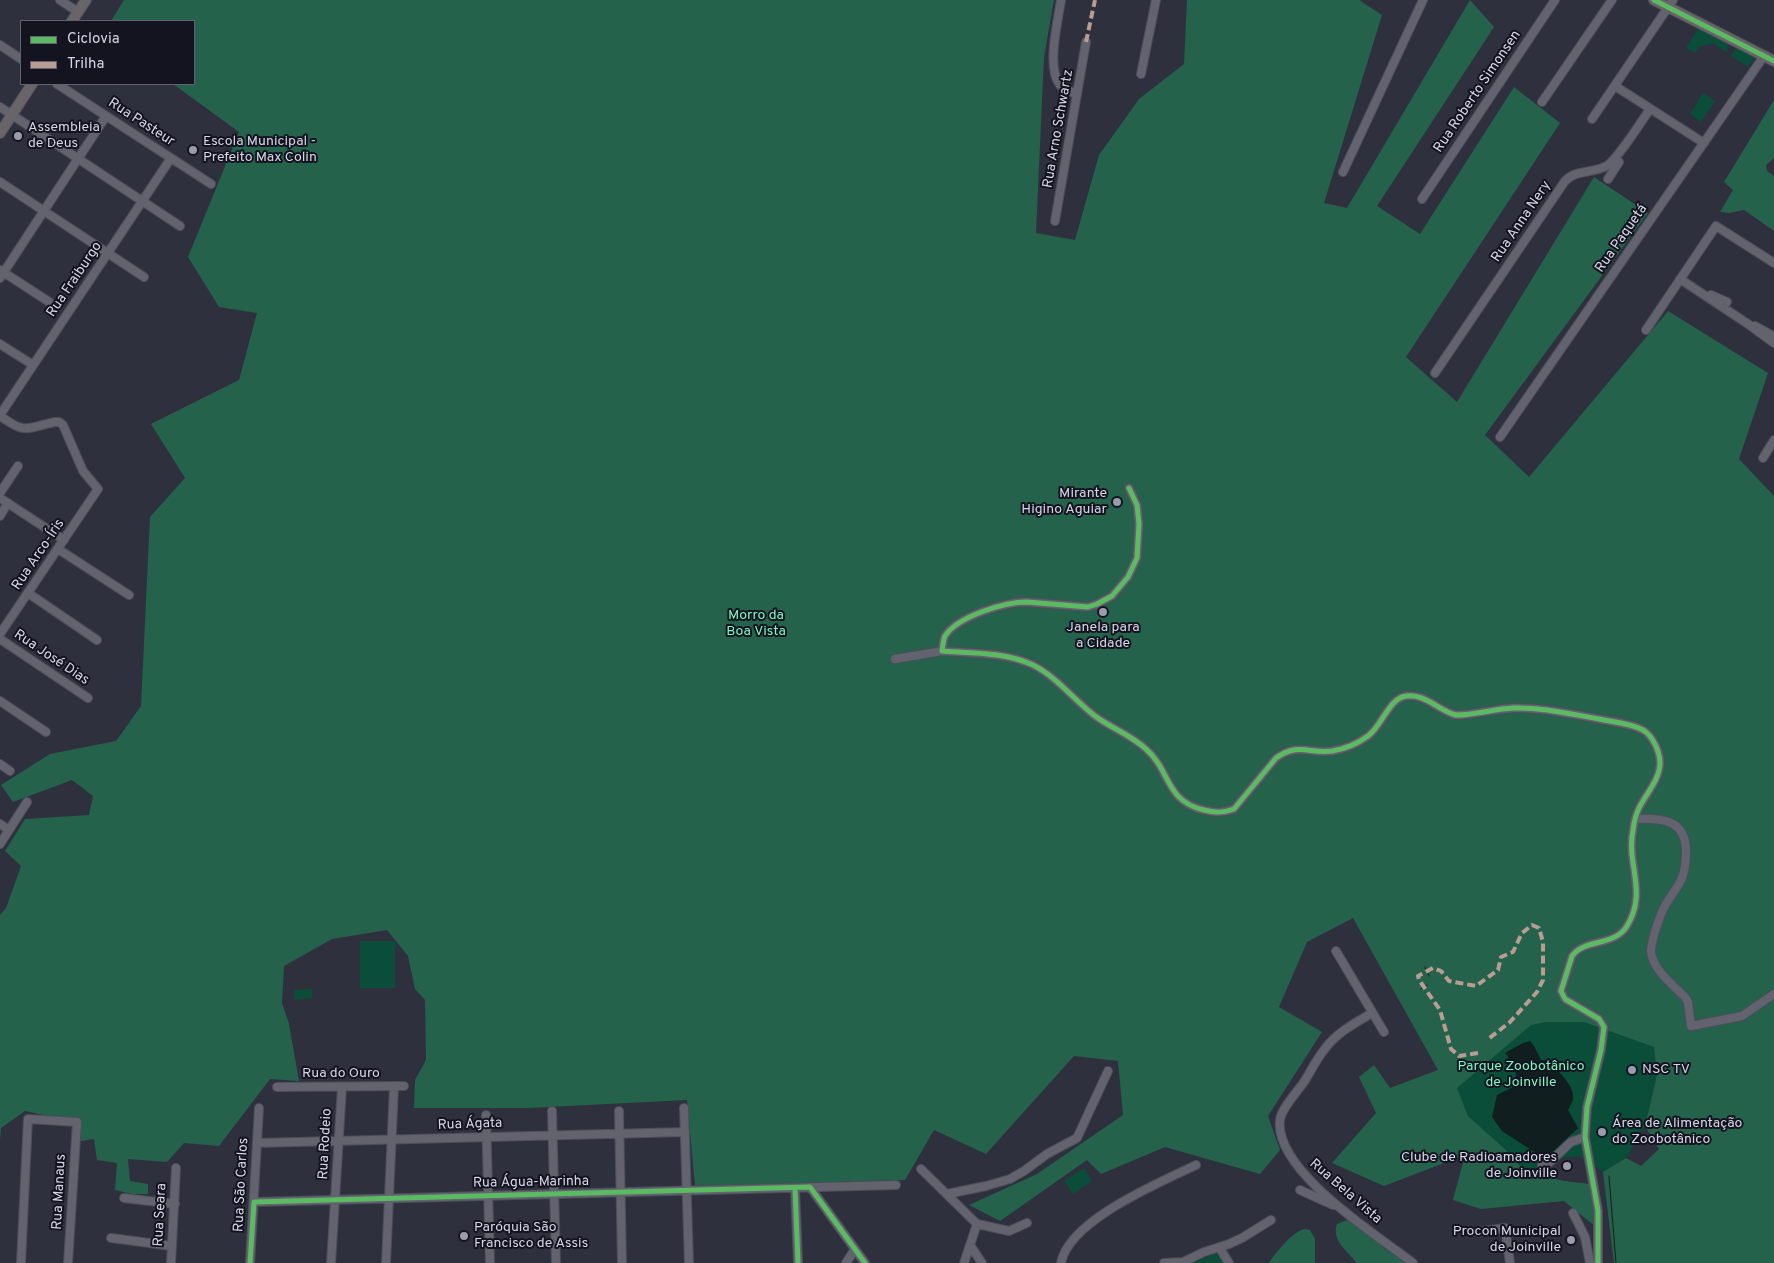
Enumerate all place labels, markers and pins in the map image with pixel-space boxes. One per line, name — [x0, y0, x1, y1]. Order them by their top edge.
place label: Assembleia de Deus — [28, 120, 100, 152]
marker: Assembleia de Deus — [12, 130, 24, 142]
place label: Escola Municipal - Prefeito Max Colin — [203, 134, 317, 166]
marker: Escola Municipal - Prefeito Max Colin — [187, 144, 199, 156]
place label: Mirante Higino Aguiar — [1021, 486, 1107, 518]
marker: Mirante Higino Aguiar — [1111, 496, 1123, 508]
marker: Janela para a Cidade — [1097, 606, 1109, 618]
place label: Janela para a Cidade — [1066, 620, 1140, 652]
place label: NSC TV — [1642, 1062, 1690, 1078]
marker: NSC TV — [1626, 1064, 1638, 1076]
place label: Área de Alimentação do Zoobotânico — [1612, 1116, 1742, 1148]
marker: Área de Alimentação do Zoobotânico — [1596, 1126, 1608, 1138]
place label: Clube de Radioamadores de Joinville — [1401, 1150, 1557, 1182]
marker: Clube de Radioamadores de Joinville — [1561, 1160, 1573, 1172]
place label: Paróquia São Francisco de Assis — [474, 1220, 588, 1252]
place label: Procon Municipal de Joinville — [1453, 1224, 1561, 1256]
marker: Paróquia São Francisco de Assis — [458, 1230, 470, 1242]
marker: Procon Municipal de Joinville — [1565, 1234, 1577, 1246]

